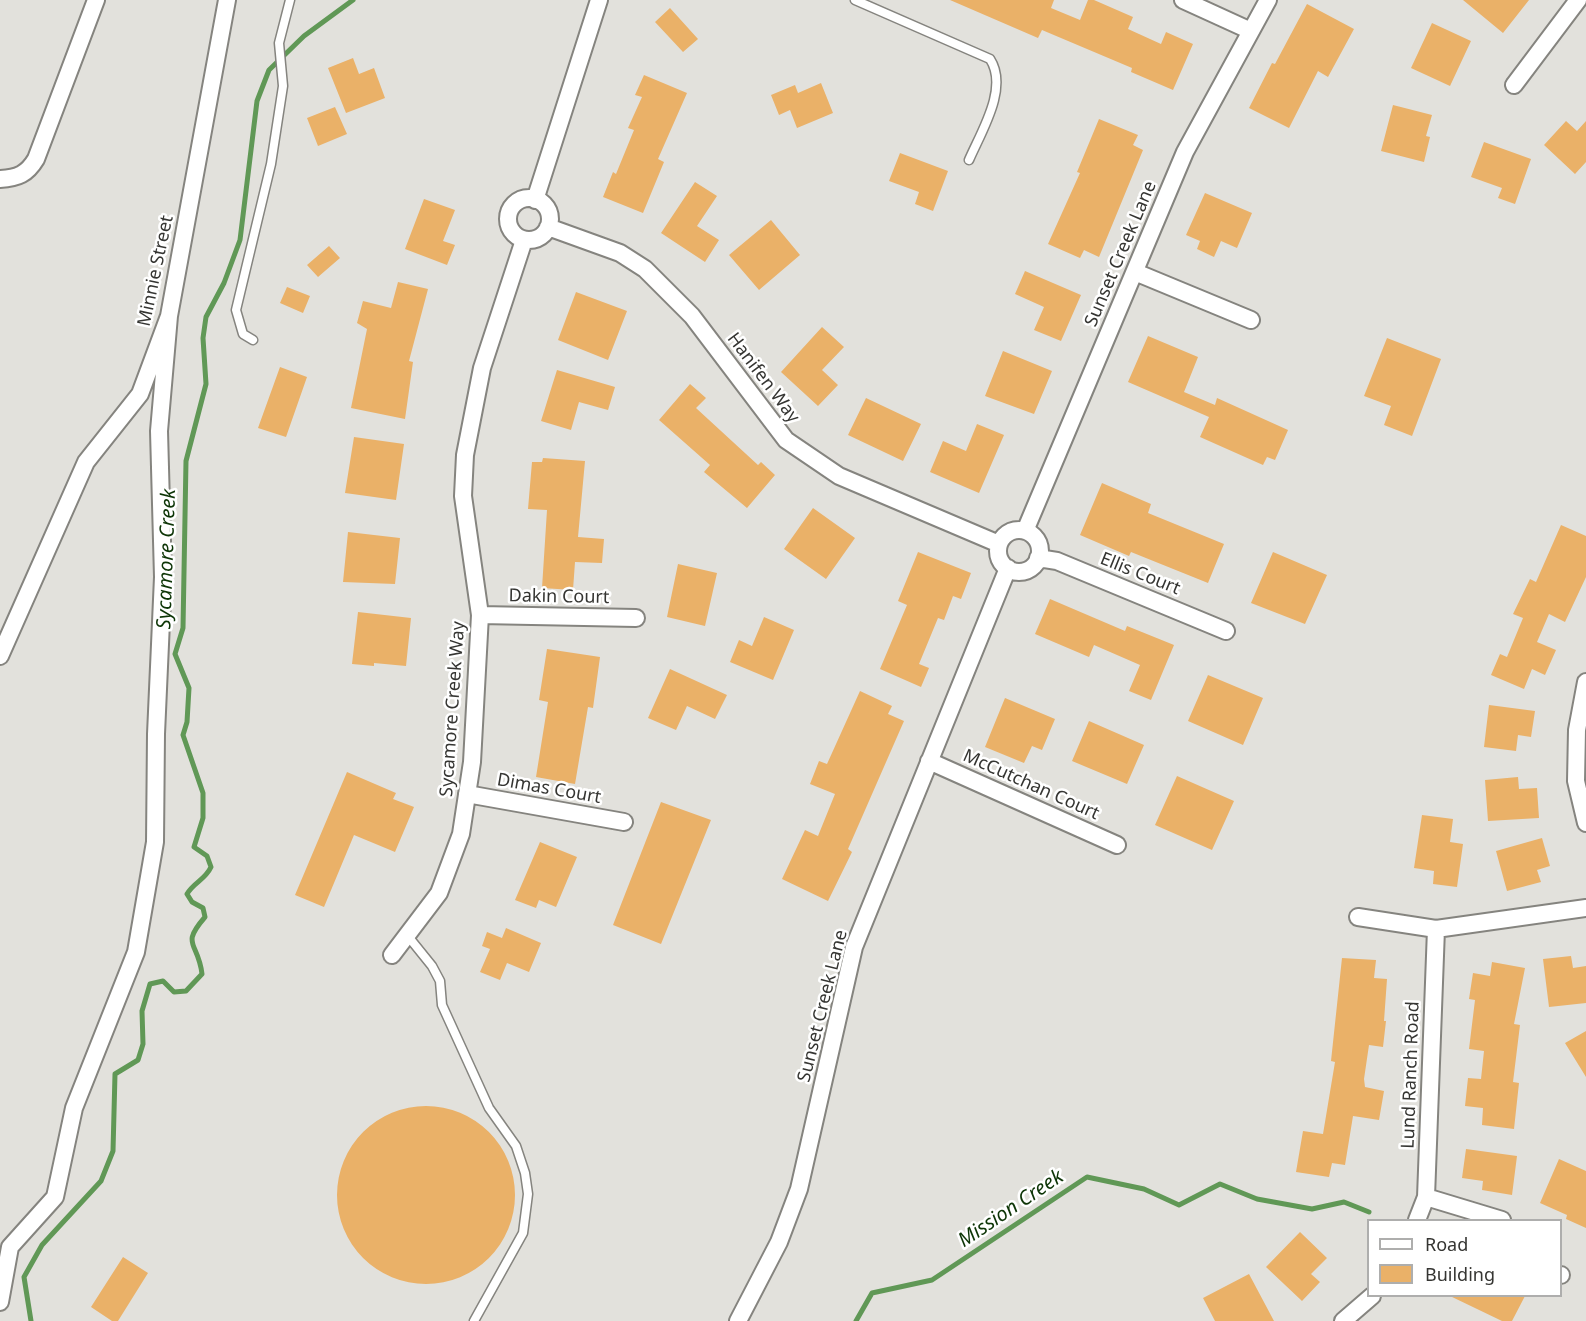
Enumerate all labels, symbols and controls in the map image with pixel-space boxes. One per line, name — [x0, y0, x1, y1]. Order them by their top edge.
street label: Sunset Creek Lane — [1081, 178, 1161, 330]
street label: Minnie Street — [134, 214, 178, 328]
street label: Hanifen Way — [722, 329, 804, 427]
water label: Sycamore Creek — [153, 488, 181, 630]
street label: Ellis Court — [1097, 548, 1183, 600]
street label: Dakin Court — [509, 585, 609, 609]
street label: Sycamore Creek Way — [436, 620, 470, 798]
street label: McCutchan Court — [959, 745, 1103, 825]
street label: Dimas Court — [495, 769, 603, 809]
street label: Sunset Creek Lane — [794, 928, 852, 1084]
street label: Lund Ranch Road — [1398, 1001, 1424, 1149]
water label: Mission Creek — [954, 1165, 1068, 1253]
legend — [1367, 1219, 1562, 1297]
text: Road — [1425, 1232, 1468, 1256]
text: Building — [1425, 1262, 1495, 1286]

